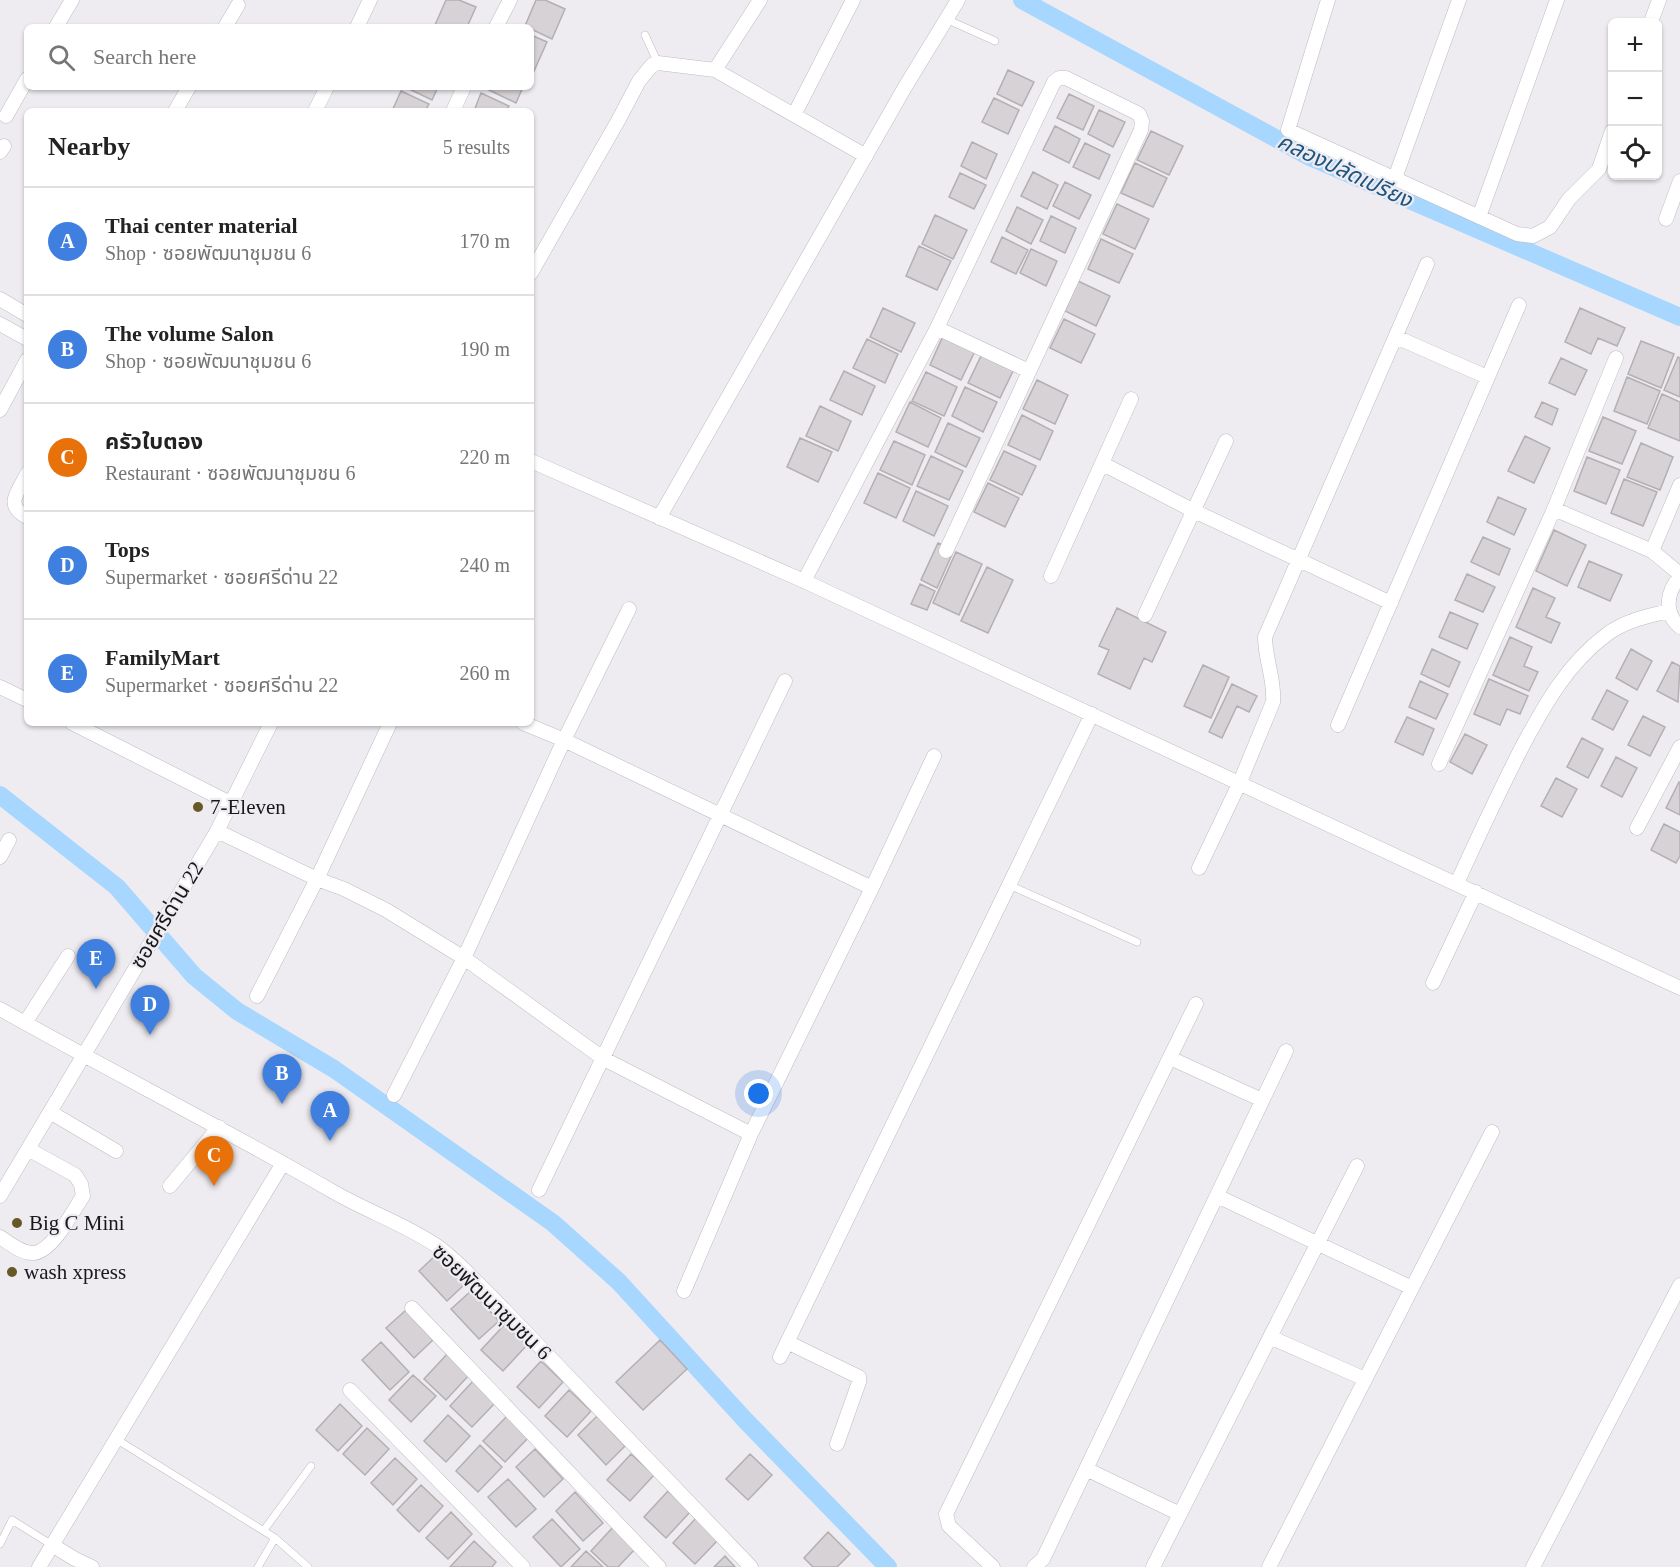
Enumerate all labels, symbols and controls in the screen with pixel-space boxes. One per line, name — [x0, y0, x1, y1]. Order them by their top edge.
map controls — [1608, 18, 1662, 180]
button: + — [1608, 18, 1662, 72]
search box — [24, 24, 534, 90]
icon: search — [45, 41, 78, 74]
text: Search here — [93, 44, 196, 69]
button: − — [1608, 72, 1662, 126]
button: locate — [1608, 126, 1662, 180]
water label: คลองปลัดเปรียง — [1274, 128, 1417, 213]
text: Nearby — [48, 132, 130, 161]
text: 5 results — [443, 136, 510, 158]
text: Thai center material — [105, 213, 298, 238]
text: A — [60, 230, 75, 252]
text: 170 m — [459, 230, 510, 252]
text: Shop · ซอยพัฒนาชุมชน 6 — [105, 242, 311, 264]
text: The volume Salon — [105, 321, 274, 346]
text: B — [61, 338, 74, 360]
text: 190 m — [459, 338, 510, 360]
text: Shop · ซอยพัฒนาชุมชน 6 — [105, 350, 311, 372]
text: ครัวใบตอง — [105, 429, 203, 454]
text: C — [60, 446, 75, 468]
text: 220 m — [459, 446, 510, 468]
text: Restaurant · ซอยพัฒนาชุมชน 6 — [105, 462, 356, 484]
text: Tops — [105, 537, 149, 562]
text: D — [60, 554, 75, 576]
text: 240 m — [459, 554, 510, 576]
text: Supermarket · ซอยศรีด่าน 22 — [105, 566, 338, 588]
text: FamilyMart — [105, 645, 220, 670]
text: E — [61, 662, 74, 684]
text: 260 m — [459, 662, 510, 684]
text: Supermarket · ซอยศรีด่าน 22 — [105, 674, 338, 696]
place label: 7-Eleven — [210, 795, 286, 819]
marker: 7-Eleven — [191, 800, 205, 814]
street label: ซอยศรีด่าน 22 — [126, 857, 208, 973]
pin: E — [76, 940, 116, 989]
pin: D — [130, 986, 170, 1035]
pin: B — [262, 1054, 302, 1104]
your location — [744, 1079, 773, 1108]
pin: A — [310, 1092, 350, 1141]
pin: C — [194, 1136, 234, 1186]
place label: Big C Mini — [29, 1211, 125, 1235]
marker: Big C Mini — [10, 1216, 24, 1230]
street label: ซอยพัฒนาชุมชน 6 — [427, 1239, 556, 1365]
place label: wash xpress — [24, 1260, 126, 1284]
marker: wash xpress — [5, 1265, 19, 1279]

